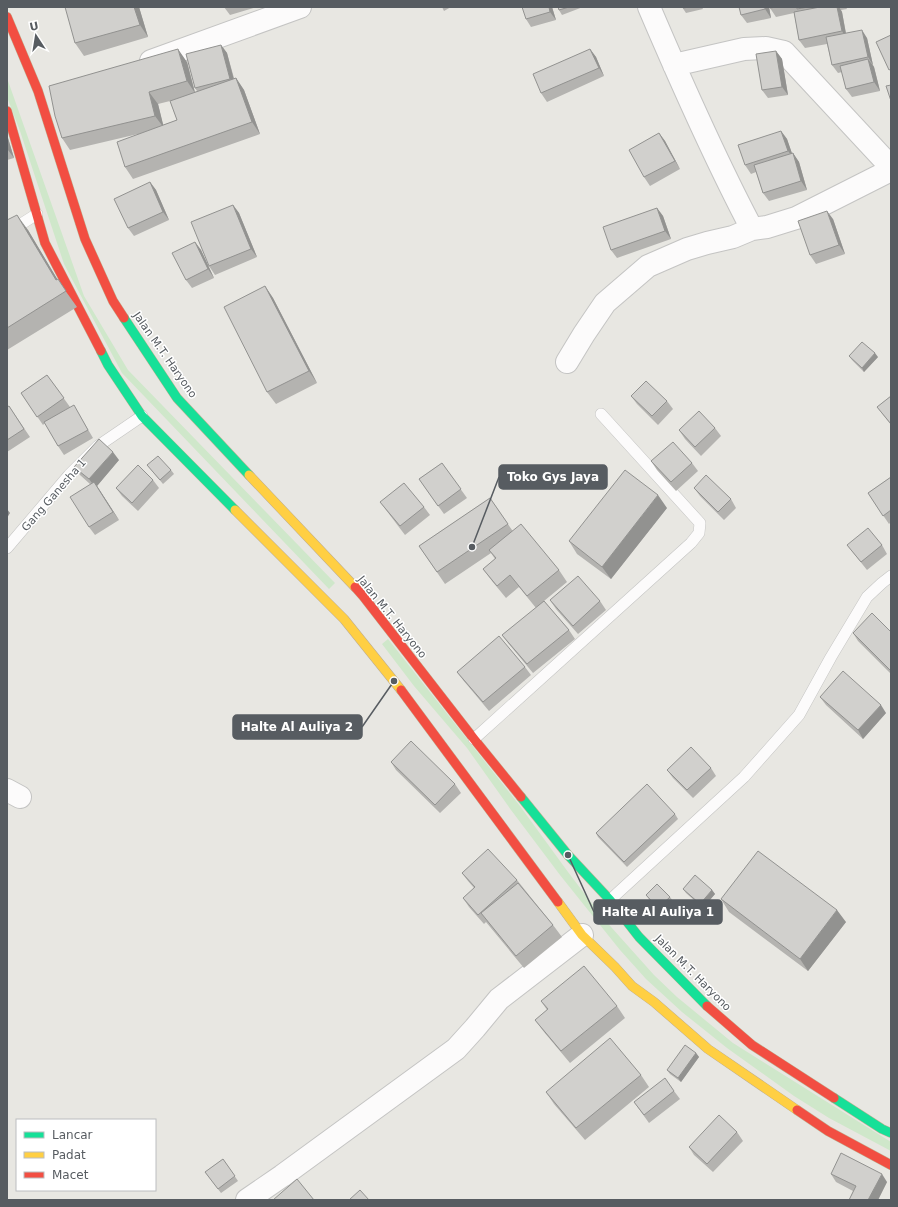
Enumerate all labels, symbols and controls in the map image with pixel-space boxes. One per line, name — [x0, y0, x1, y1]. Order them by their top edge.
north arrow — [16, 16, 56, 56]
text: U — [28, 19, 40, 34]
street label: Jalan M.T. Haryono — [130, 309, 200, 401]
street label: Gang Ganesha 1 — [19, 456, 89, 534]
callout: Toko Gys Jaya — [499, 465, 607, 489]
text: Toko Gys Jaya — [507, 470, 599, 484]
street label: Jalan M.T. Haryono — [354, 572, 429, 661]
callout: Halte Al Auliya 2 — [233, 715, 362, 739]
text: Halte Al Auliya 2 — [241, 720, 353, 734]
callout: Halte Al Auliya 1 — [594, 900, 722, 924]
text: Halte Al Auliya 1 — [602, 905, 714, 919]
street label: Jalan M.T. Haryono — [652, 932, 734, 1014]
legend — [16, 1119, 156, 1191]
text: Lancar — [52, 1128, 93, 1142]
text: Padat — [52, 1148, 86, 1162]
text: Macet — [52, 1168, 89, 1182]

